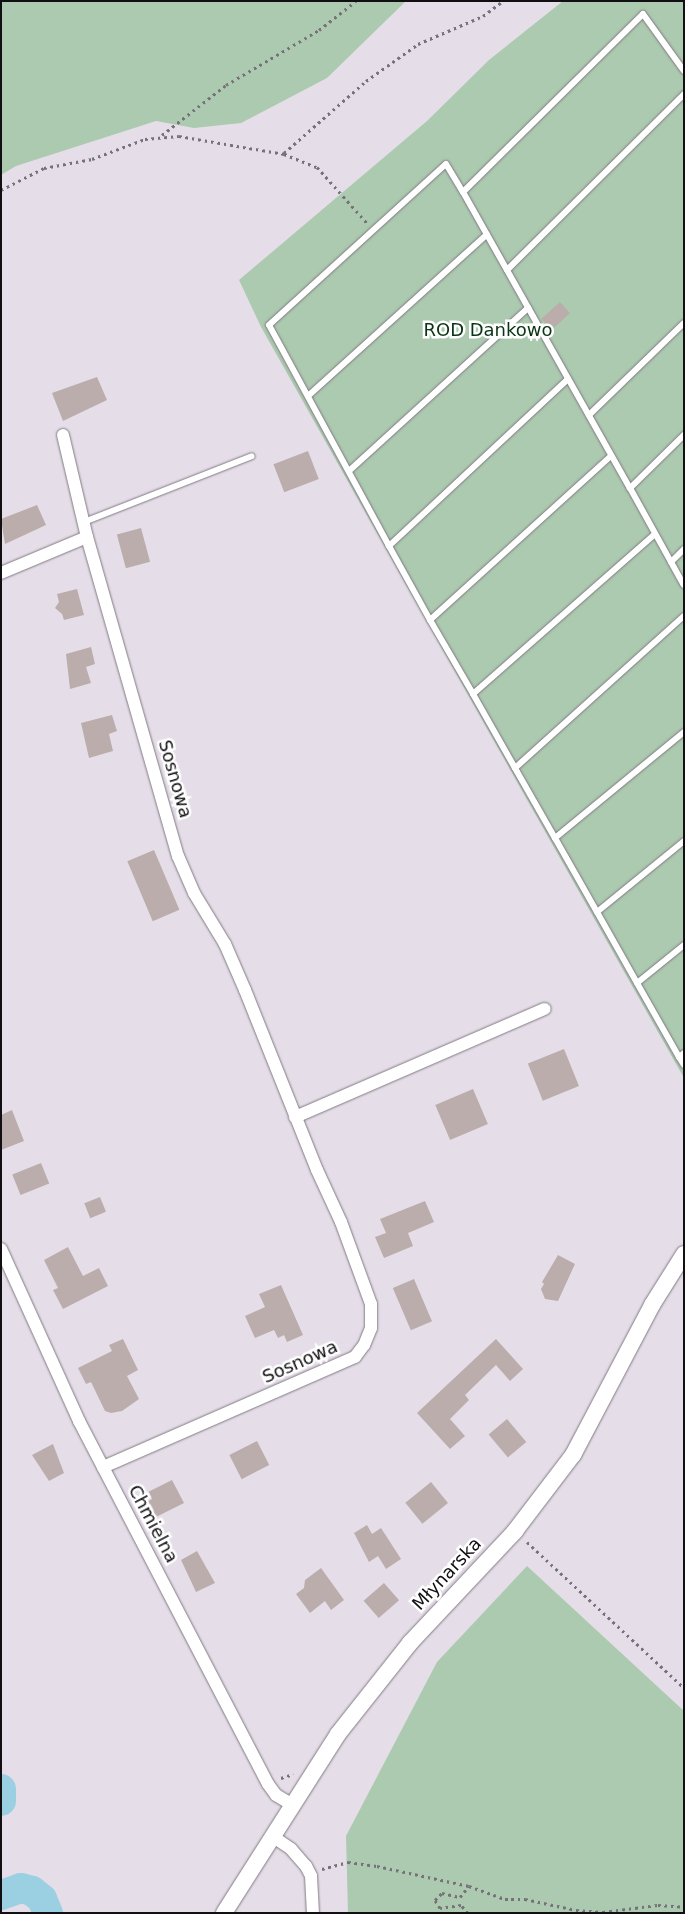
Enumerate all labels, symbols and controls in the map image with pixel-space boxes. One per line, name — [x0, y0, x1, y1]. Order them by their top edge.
park label: ROD Dankowo — [423, 319, 553, 341]
street label: Sosnowa — [154, 738, 196, 820]
street label: Sosnowa — [259, 1336, 341, 1388]
street label: Chmielna — [124, 1481, 182, 1567]
street label: Młynarska — [408, 1533, 486, 1615]

